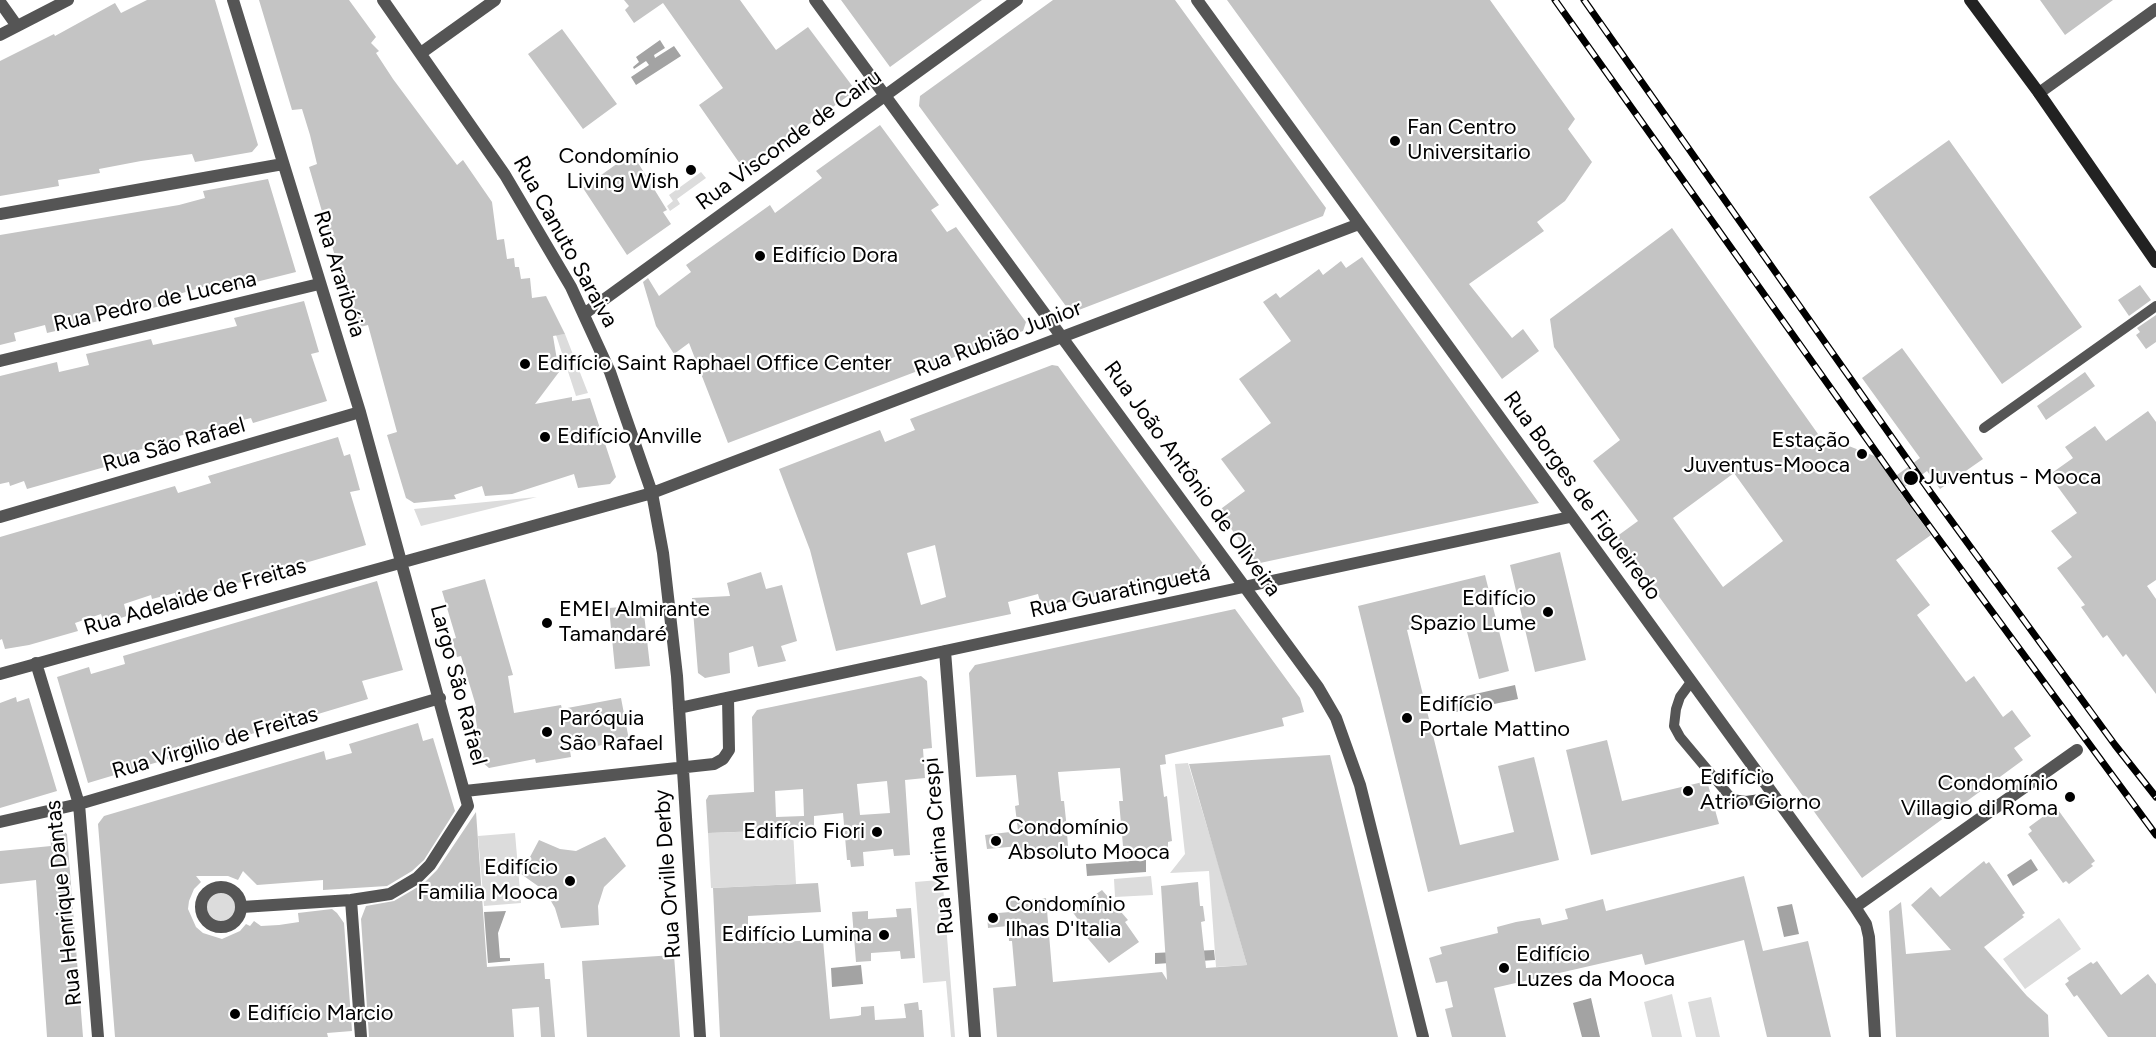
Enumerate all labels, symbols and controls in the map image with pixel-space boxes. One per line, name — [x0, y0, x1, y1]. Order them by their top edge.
street label: Rua Visconde de Cairu — [691, 64, 887, 216]
place label: Fan Centro Universitario — [1407, 115, 1531, 166]
marker: Fan Centro Universitario — [1388, 134, 1402, 148]
place label: Condomínio Living Wish — [558, 144, 679, 196]
street label: Rua Canuto Saraiva — [507, 152, 623, 332]
marker: Condomínio Living Wish — [684, 163, 698, 177]
street label: Rua Araribóia — [307, 208, 371, 340]
place label: Edifício Dora — [772, 243, 898, 269]
marker: Edifício Dora — [753, 249, 767, 263]
street label: Rua Pedro de Lucena — [51, 266, 259, 338]
street label: Rua Rubião Junior — [910, 295, 1086, 383]
place label: Edifício Saint Raphael Office Center — [537, 351, 892, 377]
street label: Rua João Antônio de Oliveira — [1098, 356, 1286, 602]
marker: Edifício Saint Raphael Office Center — [518, 357, 532, 371]
street label: Rua Borges de Figueiredo — [1497, 386, 1667, 606]
street label: Rua São Rafael — [100, 412, 248, 478]
place label: Edifício Anville — [557, 424, 702, 450]
place label: Estação Juventus-Mooca — [1684, 428, 1850, 480]
marker: Edifício Anville — [538, 430, 552, 444]
marker: Estação Juventus-Mooca — [1855, 447, 1869, 461]
place label: Juventus - Mooca — [1924, 465, 2101, 491]
marker: Juventus - Mooca — [1902, 469, 1920, 487]
street label: Rua Adelaide de Freitas — [81, 553, 309, 641]
street label: Rua Guaratinguetá — [1027, 560, 1213, 624]
place label: Edifício Spazio Lume — [1410, 586, 1536, 638]
place label: EMEI Almirante Tamandaré — [559, 597, 710, 648]
street label: Largo São Rafael — [424, 602, 492, 768]
marker: Edifício Spazio Lume — [1541, 605, 1555, 619]
marker: EMEI Almirante Tamandaré — [540, 616, 554, 630]
place label: Edifício Portale Mattino — [1419, 692, 1570, 744]
street label: Rua Virgilio de Freitas — [109, 701, 321, 785]
place label: Paróquia São Rafael — [559, 706, 663, 758]
marker: Edifício Portale Mattino — [1400, 711, 1414, 725]
marker: Paróquia São Rafael — [540, 725, 554, 739]
street label: Rua Marina Crespi — [918, 756, 960, 936]
place label: Edifício Atrio Giorno — [1700, 765, 1821, 816]
place label: Condomínio Villagio di Roma — [1901, 771, 2058, 822]
marker: Edifício Atrio Giorno — [1681, 784, 1695, 798]
street label: Rua Orville Derby — [649, 788, 687, 960]
marker: Condomínio Villagio di Roma — [2063, 790, 2077, 804]
street label: Rua Henrique Dantas — [40, 799, 88, 1007]
place label: Condomínio Absoluto Mooca — [1008, 815, 1170, 866]
place label: Edifício Fiori — [743, 819, 865, 845]
marker: Edifício Fiori — [870, 825, 884, 839]
marker: Condomínio Absoluto Mooca — [989, 834, 1003, 848]
place label: Edifício Familia Mooca — [417, 855, 558, 906]
marker: Edifício Familia Mooca — [563, 874, 577, 888]
place label: Condomínio Ilhas D'Italia — [1005, 892, 1126, 944]
marker: Condomínio Ilhas D'Italia — [986, 911, 1000, 925]
place label: Edifício Lumina — [722, 922, 872, 948]
marker: Edifício Lumina — [877, 928, 891, 942]
place label: Edifício Luzes da Mooca — [1516, 942, 1675, 993]
marker: Edifício Luzes da Mooca — [1497, 961, 1511, 975]
place label: Edifício Marcio — [247, 1001, 393, 1027]
marker: Edifício Marcio — [228, 1007, 242, 1021]

